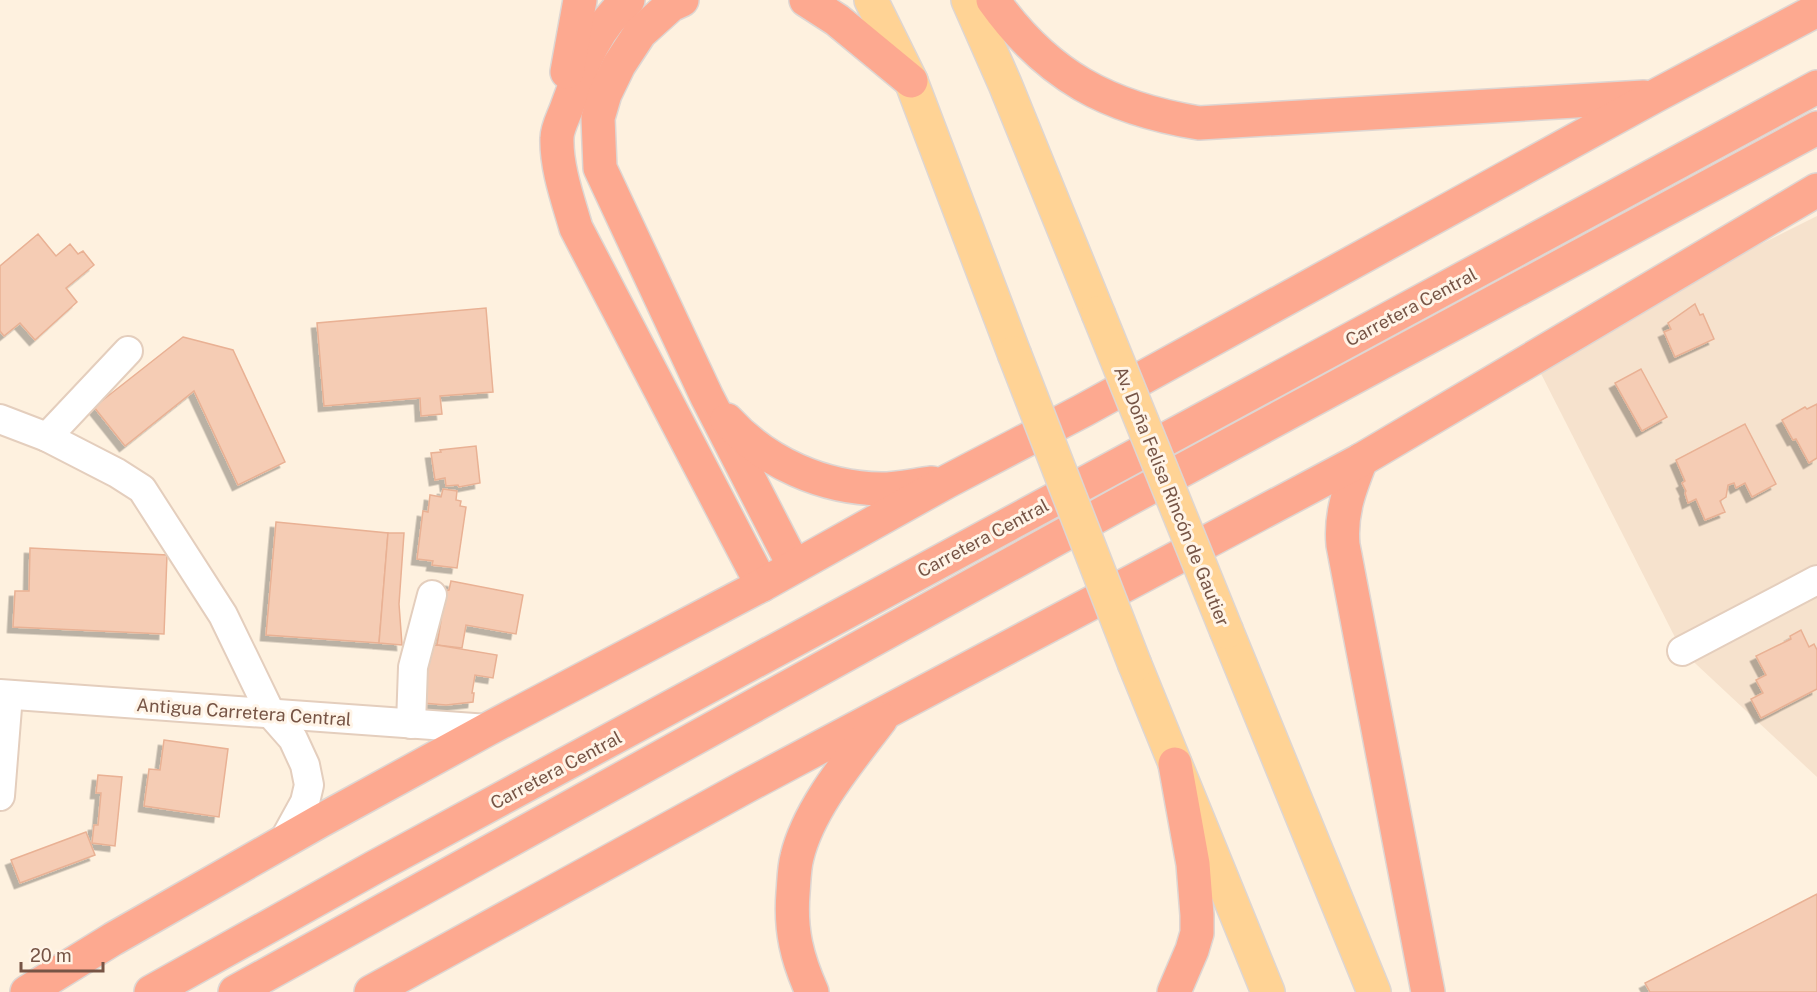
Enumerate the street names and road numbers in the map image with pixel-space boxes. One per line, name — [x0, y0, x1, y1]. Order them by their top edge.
street label: Carretera Central — [1342, 264, 1480, 350]
street label: Av. Doña Felisa Rincón de Gautier — [1110, 363, 1234, 629]
street label: Carretera Central — [914, 495, 1052, 581]
street label: Antigua Carretera Central — [136, 694, 352, 730]
street label: Carretera Central — [487, 727, 625, 813]

